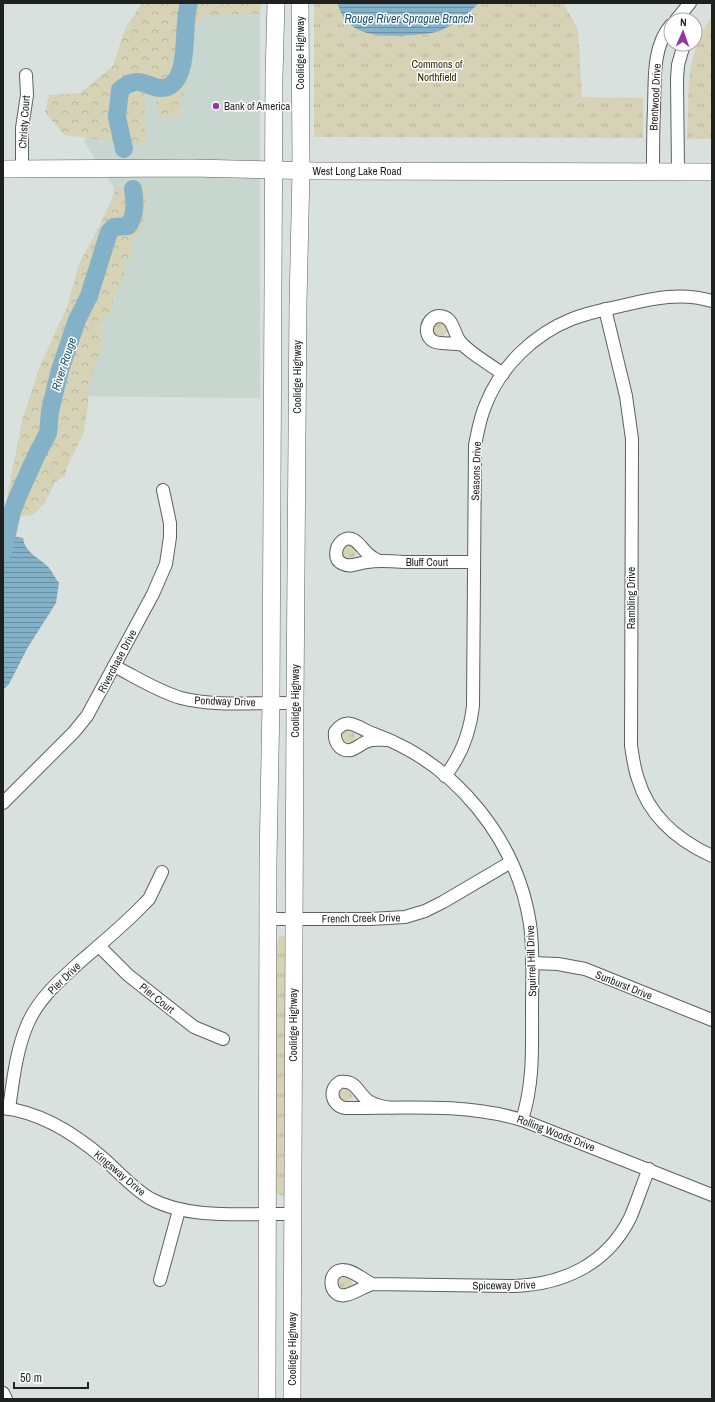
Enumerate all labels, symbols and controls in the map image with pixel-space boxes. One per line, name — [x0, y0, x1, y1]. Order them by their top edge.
water label: Rouge River Sprague Branch — [344, 11, 474, 27]
north arrow — [663, 12, 703, 52]
text: N — [680, 15, 687, 29]
street label: Coolidge Highway — [293, 16, 307, 90]
park label: Commons of Northfield — [411, 57, 463, 84]
street label: Brentwood Drive — [646, 63, 664, 131]
street label: Christy Court — [15, 95, 33, 149]
place label: Bank of America — [224, 99, 290, 113]
marker: Bank of America — [211, 101, 221, 111]
street label: West Long Lake Road — [312, 164, 402, 178]
water label: River Rouge — [48, 335, 80, 393]
street label: Coolidge Highway — [290, 340, 304, 414]
street label: Seasons Drive — [468, 441, 484, 501]
street label: Bluff Court — [406, 555, 449, 569]
street label: Rambling Drive — [624, 567, 638, 629]
street label: Riverchase Drive — [94, 627, 140, 695]
street label: Coolidge Highway — [288, 664, 302, 738]
street label: Pondway Drive — [194, 693, 256, 709]
street label: French Creek Drive — [322, 910, 400, 926]
street label: Squirrel Hill Drive — [523, 925, 539, 997]
street label: Pier Drive — [45, 959, 83, 997]
street label: Sunburst Drive — [593, 967, 655, 1003]
street label: Pier Court — [137, 980, 178, 1017]
street label: Coolidge Highway — [286, 988, 300, 1062]
street label: Rolling Woods Drive — [515, 1112, 597, 1154]
street label: Kingsway Drive — [91, 1147, 149, 1199]
street label: Spiceway Drive — [472, 1277, 536, 1293]
street label: Coolidge Highway — [285, 1312, 299, 1386]
scale bar — [14, 1364, 88, 1390]
text: 50 m — [20, 1370, 42, 1386]

